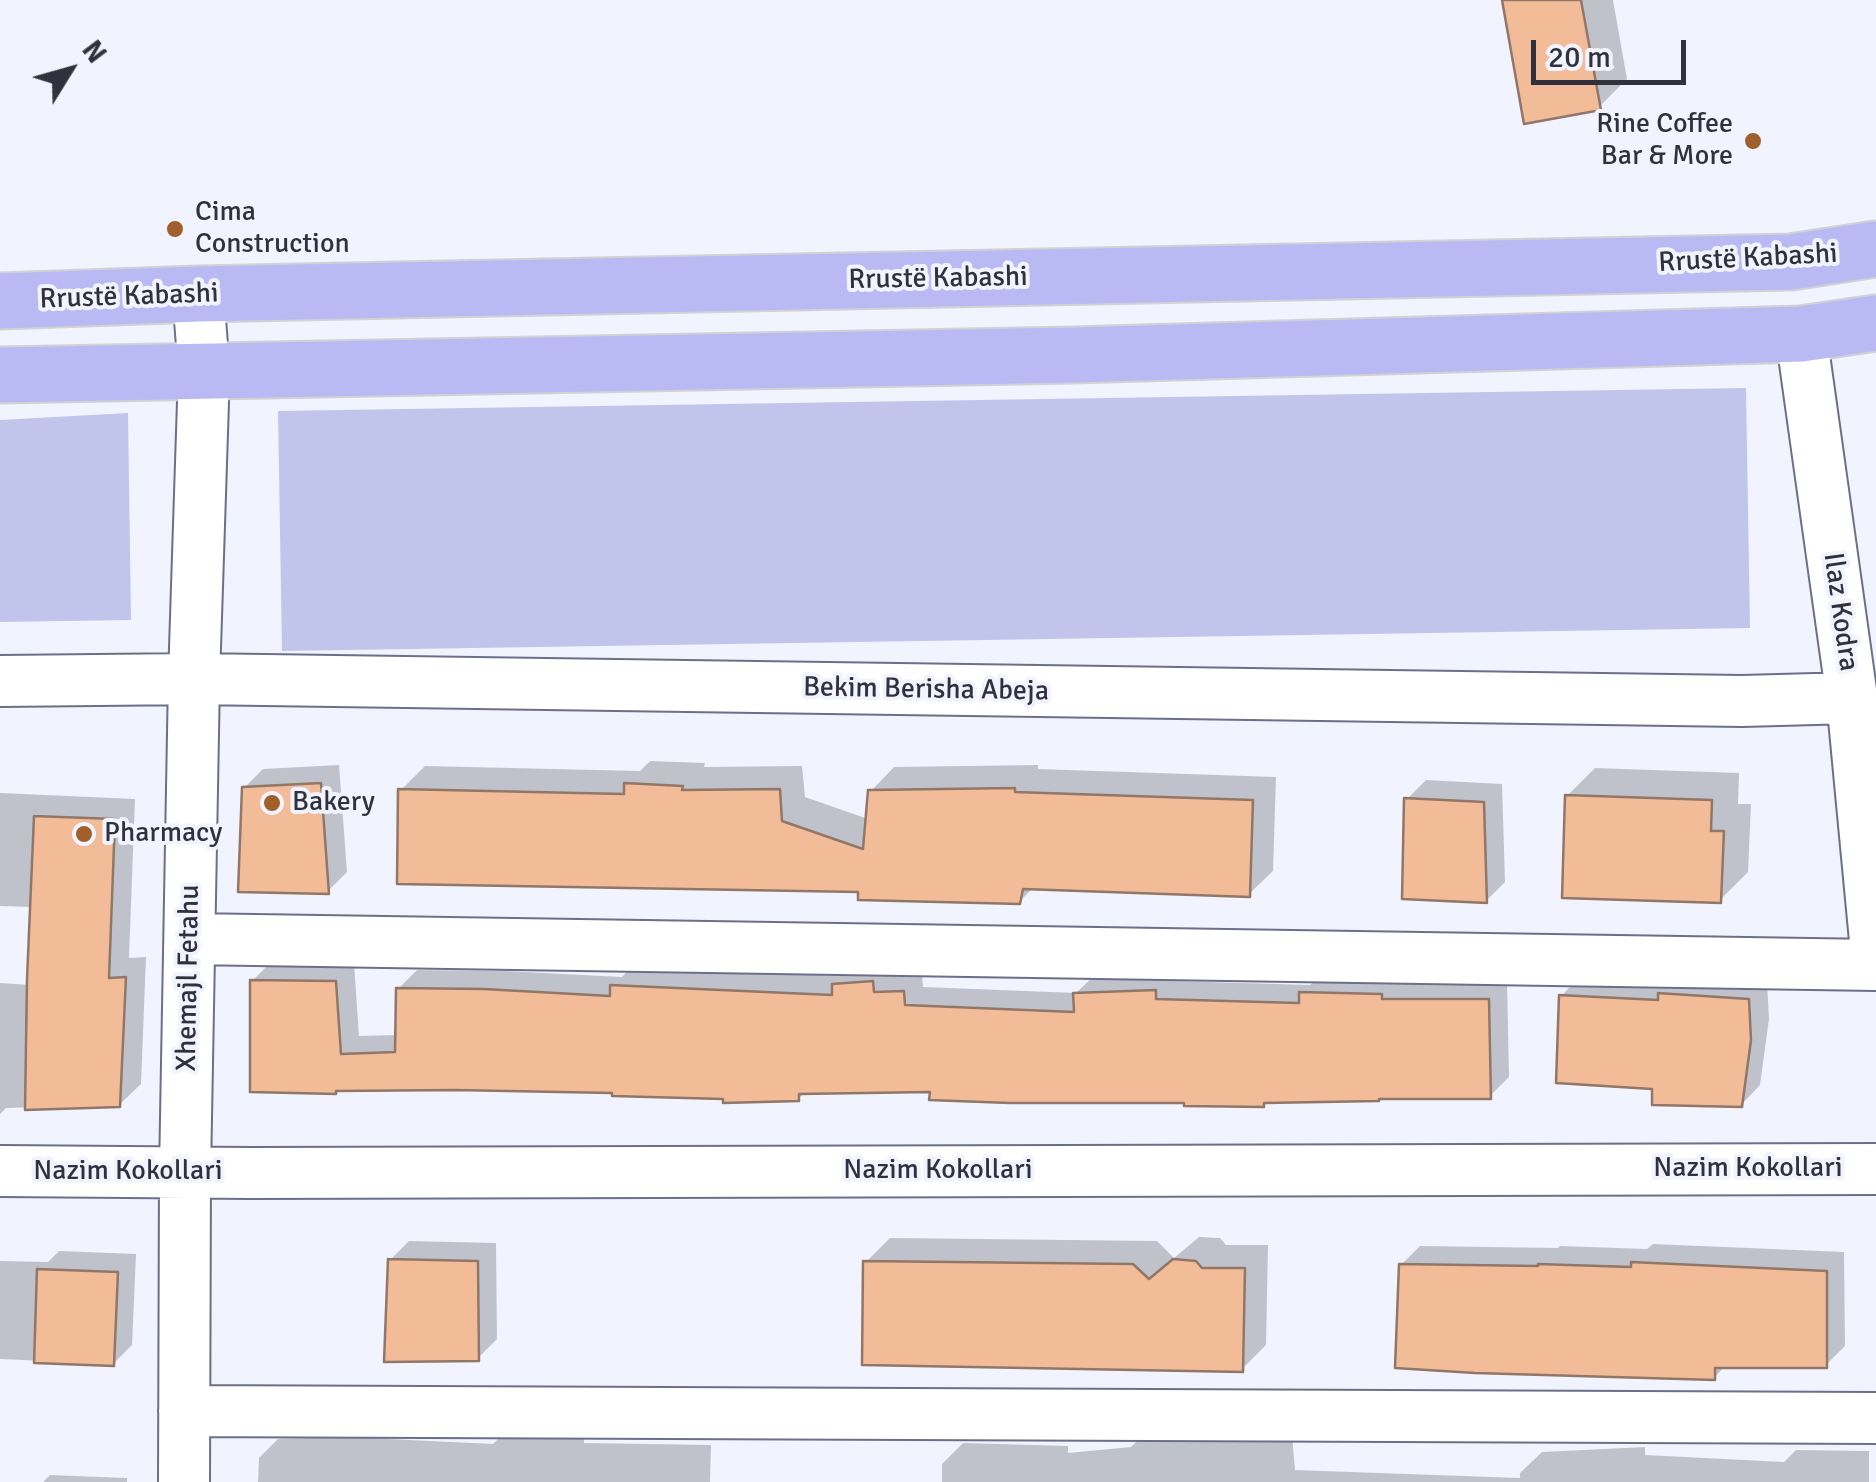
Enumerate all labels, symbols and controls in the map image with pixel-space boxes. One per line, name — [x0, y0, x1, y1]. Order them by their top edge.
north arrow — [20, 20, 120, 120]
scale bar — [1536, 20, 1691, 82]
text: N — [75, 34, 113, 70]
text: 20 m — [1548, 39, 1611, 76]
place label: Rine Coffee Bar & More — [1596, 108, 1733, 174]
marker: Rine Coffee Bar & More — [1742, 130, 1764, 152]
place label: Cima Construction — [195, 196, 350, 262]
marker: Cima Construction — [164, 218, 186, 240]
street label: Rrustë Kabashi — [1658, 238, 1838, 280]
street label: Rrustë Kabashi — [848, 261, 1028, 297]
street label: Rrustë Kabashi — [39, 277, 219, 317]
street label: Ilaz Kodra — [1815, 551, 1865, 673]
street label: Bekim Berisha Abeja — [803, 671, 1049, 709]
place label: Bakery — [292, 786, 375, 820]
marker: Bakery — [261, 792, 283, 814]
place label: Pharmacy — [104, 817, 222, 851]
marker: Pharmacy — [73, 823, 95, 845]
street label: Xhemajl Fetahu — [171, 884, 207, 1072]
street label: Nazim Kokollari — [1653, 1152, 1843, 1186]
street label: Nazim Kokollari — [843, 1154, 1033, 1188]
street label: Nazim Kokollari — [33, 1155, 223, 1189]

